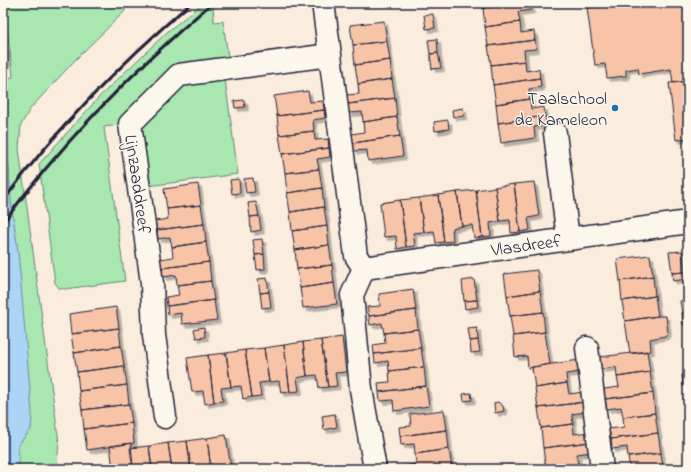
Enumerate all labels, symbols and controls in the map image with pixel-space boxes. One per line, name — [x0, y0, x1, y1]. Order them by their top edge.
place label: Taalschool de Kameleon — [515, 87, 607, 134]
marker: Taalschool de Kameleon — [610, 103, 620, 113]
street label: Lijnzaaddreef — [116, 133, 156, 236]
street label: Vlasdreef — [489, 229, 564, 265]

